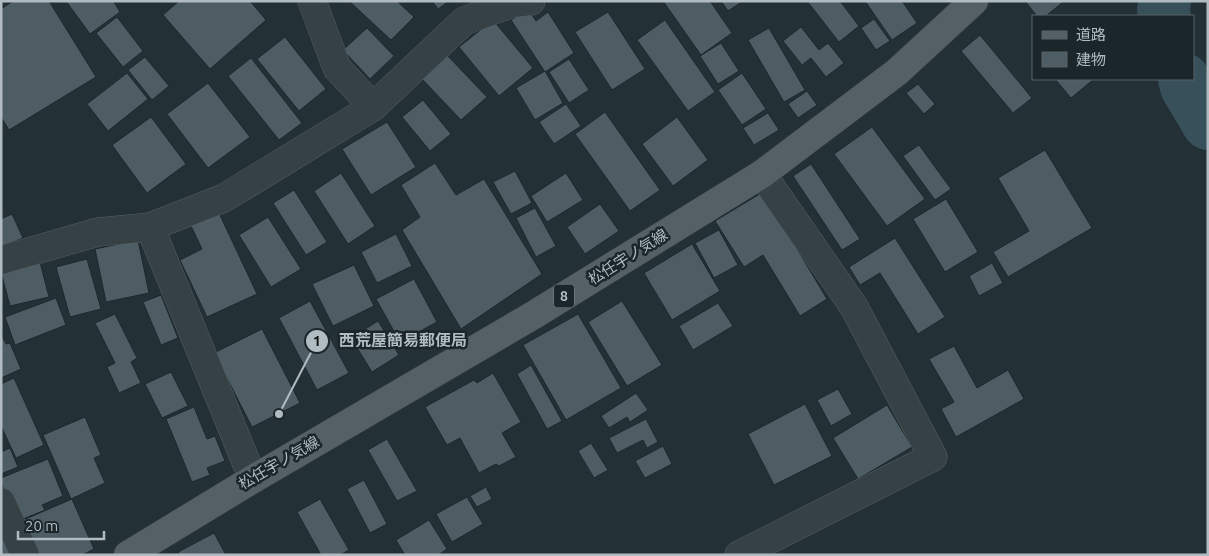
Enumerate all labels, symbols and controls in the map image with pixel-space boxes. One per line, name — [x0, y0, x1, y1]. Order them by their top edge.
legend — [1032, 15, 1194, 80]
text: 道路 — [1076, 26, 1106, 43]
text: 建物 — [1076, 51, 1106, 68]
street label: 松任宇ノ気線 — [585, 226, 670, 288]
road number: 8 — [554, 284, 574, 308]
callout: 西荒屋簡易郵便局 — [304, 325, 477, 356]
text: 西荒屋簡易郵便局 — [339, 331, 467, 349]
text: 1 — [313, 332, 321, 349]
street label: 松任宇ノ気線 — [236, 433, 322, 492]
scale bar — [18, 508, 104, 540]
text: 20 m — [25, 517, 58, 534]

